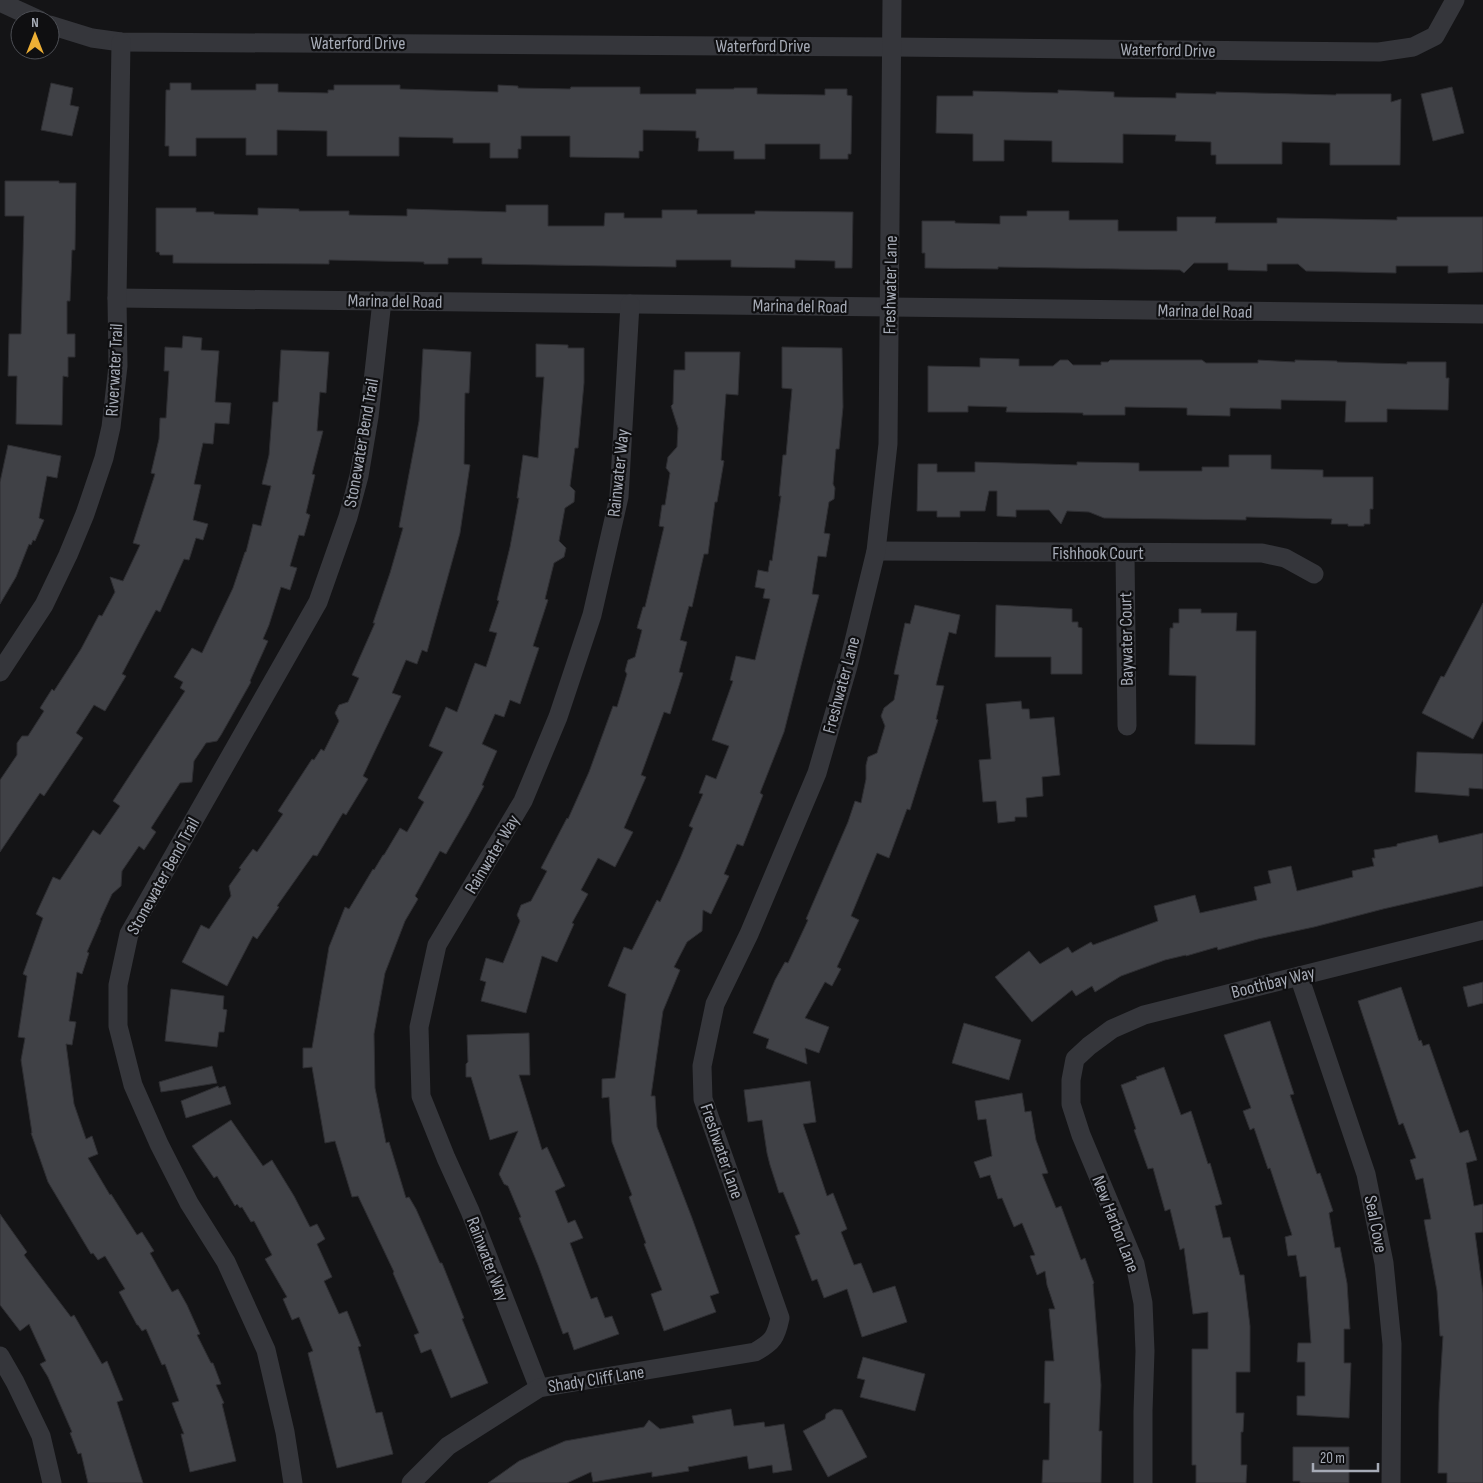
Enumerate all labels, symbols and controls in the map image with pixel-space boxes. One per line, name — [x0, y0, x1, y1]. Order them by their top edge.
north arrow — [10, 10, 60, 60]
text: N — [31, 14, 39, 31]
street label: Waterford Drive — [310, 33, 406, 54]
street label: Waterford Drive — [715, 36, 811, 57]
street label: Waterford Drive — [1120, 39, 1216, 62]
street label: Freshwater Lane — [879, 235, 902, 335]
street label: Marina del Road — [348, 290, 442, 313]
street label: Marina del Road — [753, 295, 847, 318]
street label: Marina del Road — [1158, 300, 1252, 323]
street label: Riverwater Trail — [102, 323, 127, 417]
street label: Stonewater Bend Trail — [340, 377, 383, 509]
street label: Rainwater Way — [603, 428, 634, 518]
street label: Fishhook Court — [1052, 543, 1144, 564]
street label: Baywater Court — [1115, 591, 1138, 686]
street label: Freshwater Lane — [819, 635, 864, 736]
street label: Rainwater Way — [461, 811, 524, 898]
street label: Stonewater Bend Trail — [123, 814, 204, 938]
street label: Boothbay Way — [1229, 962, 1317, 1003]
street label: Freshwater Lane — [695, 1101, 748, 1201]
street label: New Harbor Lane — [1087, 1173, 1144, 1276]
street label: Seal Cove — [1360, 1194, 1391, 1255]
street label: Rainwater Way — [462, 1214, 513, 1304]
street label: Shady Cliff Lane — [546, 1362, 646, 1397]
scale bar — [1313, 1440, 1378, 1472]
text: 20 m — [1320, 1449, 1345, 1468]

